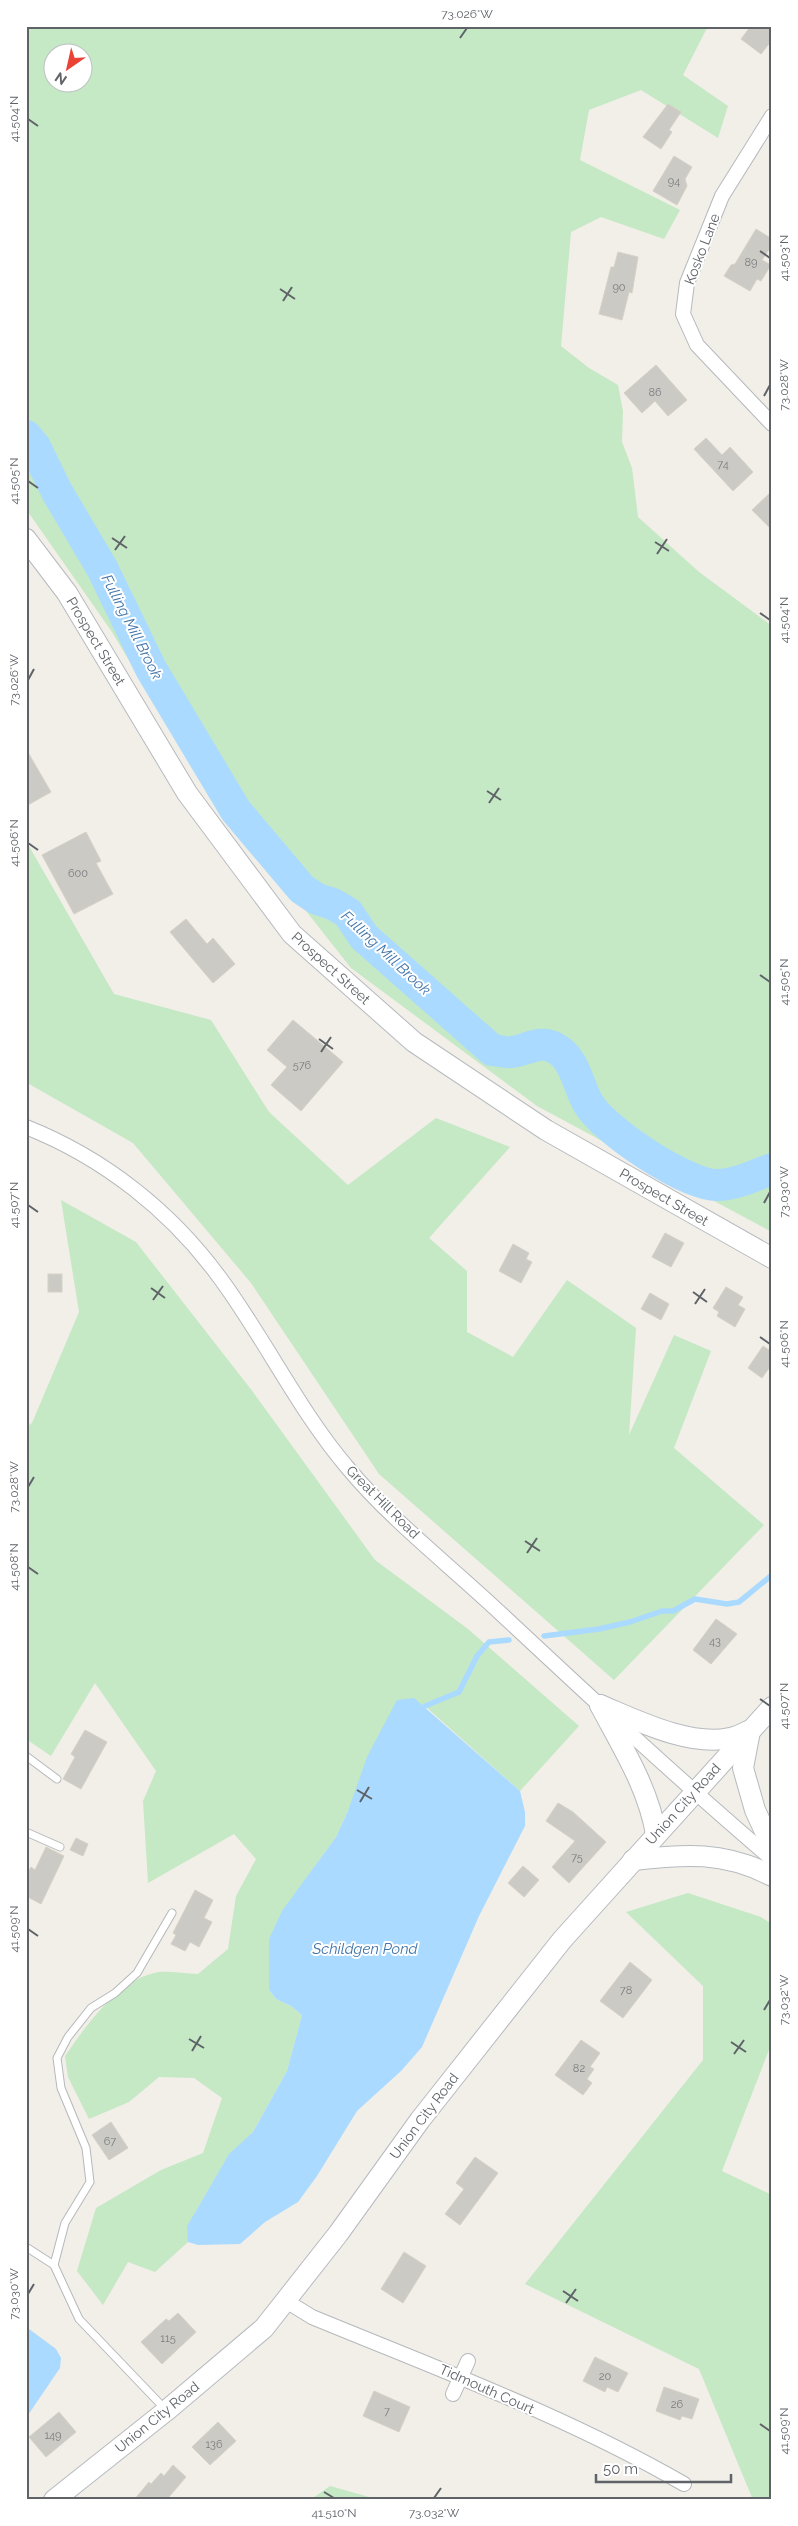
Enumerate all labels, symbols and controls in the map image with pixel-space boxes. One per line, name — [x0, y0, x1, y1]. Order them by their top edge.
text: 73.026°W — [441, 7, 493, 21]
north arrow — [42, 42, 92, 92]
text: N — [52, 69, 70, 88]
text: 41.504°N — [7, 96, 21, 142]
house number: 94 — [668, 175, 680, 188]
street label: Kosko Lane — [681, 211, 723, 287]
text: 41.503°N — [777, 235, 791, 281]
house number: 89 — [745, 256, 757, 269]
house number: 90 — [612, 281, 626, 294]
text: 73.028°W — [777, 359, 791, 411]
house number: 86 — [648, 386, 662, 399]
text: 41.505°N — [7, 458, 21, 504]
house number: 74 — [717, 458, 729, 471]
water label: Fulling Mill Brook — [98, 571, 166, 683]
street label: Prospect Street — [63, 594, 129, 688]
text: 41.504°N — [777, 597, 791, 643]
text: 73.026°W — [7, 654, 21, 706]
text: 41.506°N — [7, 819, 21, 867]
house number: 600 — [68, 867, 88, 880]
water label: Fulling Mill Brook — [338, 907, 434, 999]
street label: Prospect Street — [288, 929, 374, 1008]
text: 41.505°N — [777, 959, 791, 1005]
house number: 576 — [293, 1059, 312, 1072]
street label: Prospect Street — [617, 1165, 712, 1229]
text: 73.030°W — [777, 1166, 791, 1218]
text: 41.507°N — [7, 1182, 21, 1228]
text: 41.506°N — [777, 1320, 791, 1368]
text: 73.028°W — [7, 1461, 21, 1513]
street label: Great Hill Road — [343, 1462, 423, 1542]
text: 41.508°N — [7, 1543, 21, 1591]
house number: 43 — [709, 1635, 721, 1648]
text: 41.507°N — [777, 1683, 791, 1729]
street label: Union City Road — [642, 1760, 724, 1848]
house number: 75 — [571, 1851, 583, 1864]
text: 41.509°N — [7, 1906, 21, 1952]
water label: Schildgen Pond — [311, 1940, 419, 1958]
text: 73.032°W — [777, 1974, 791, 2025]
house number: 78 — [620, 1984, 632, 1997]
house number: 82 — [573, 2062, 585, 2075]
street label: Union City Road — [386, 2070, 462, 2162]
house number: 67 — [104, 2135, 116, 2148]
text: 73.030°W — [7, 2268, 21, 2320]
house number: 115 — [160, 2332, 176, 2345]
street label: Tidmouth Court — [437, 2361, 537, 2417]
house number: 20 — [599, 2370, 611, 2383]
street label: Union City Road — [112, 2378, 202, 2456]
house number: 26 — [671, 2398, 684, 2411]
house number: 7 — [384, 2405, 390, 2418]
text: 41.509°N — [777, 2408, 791, 2454]
house number: 149 — [44, 2429, 62, 2442]
house number: 136 — [205, 2438, 223, 2451]
scale bar — [596, 2451, 730, 2483]
text: 50 m — [603, 2460, 638, 2478]
text: 41.510°N — [311, 2506, 357, 2520]
text: 73.032°W — [409, 2506, 460, 2520]

